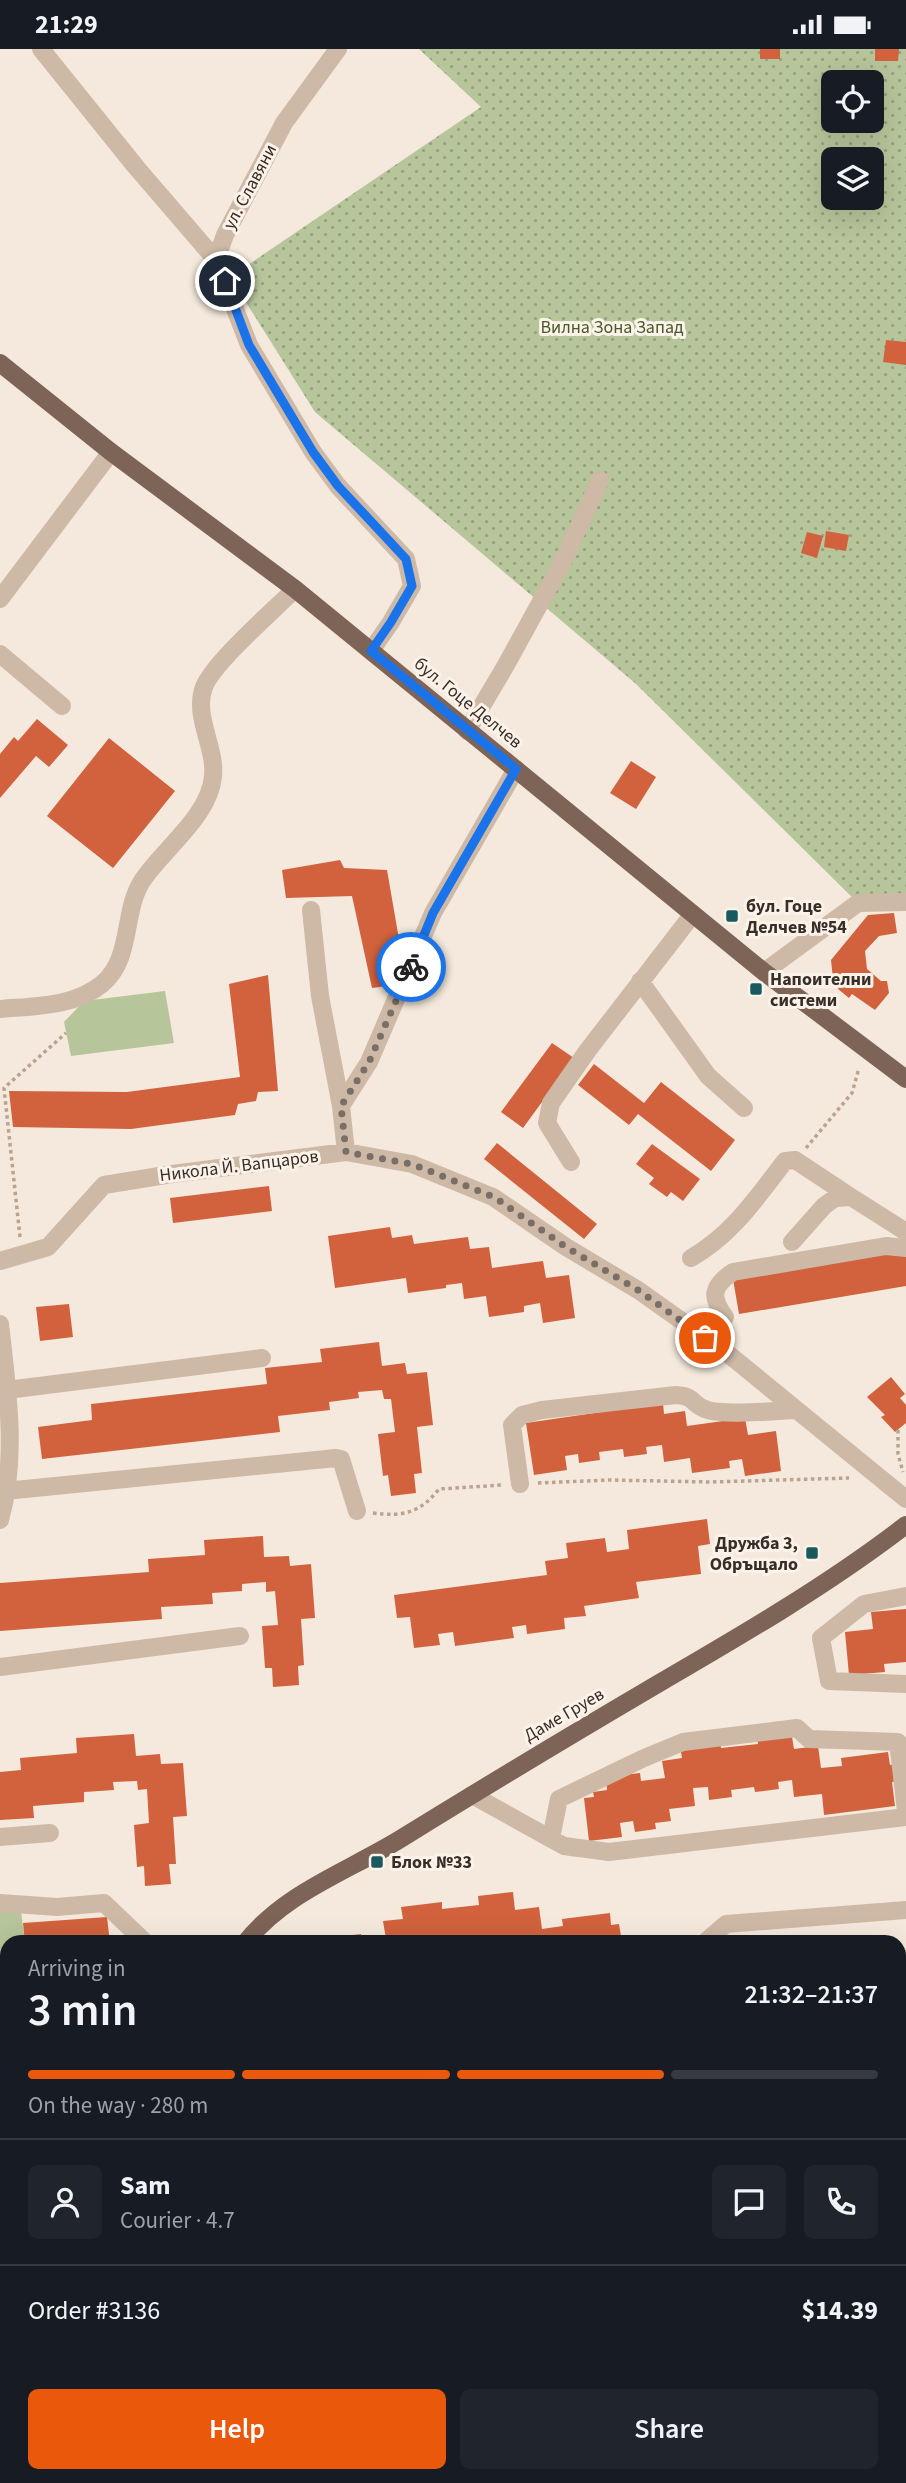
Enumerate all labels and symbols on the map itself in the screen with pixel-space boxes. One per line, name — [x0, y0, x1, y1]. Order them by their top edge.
street label: ул. Славяни — [217, 140, 283, 234]
pin — [195, 251, 255, 311]
park label: Вилна Зона Запад — [540, 315, 684, 340]
street label: бул. Гоце Делчев — [409, 652, 527, 754]
place label: бул. Гоце Делчев №54 — [746, 894, 847, 940]
marker: бул. Гоце Делчев №54 — [724, 908, 740, 924]
courier — [376, 932, 446, 1002]
place label: Напоителни системи — [770, 967, 872, 1013]
marker: Напоителни системи — [748, 981, 764, 997]
street label: Никола Й. Вапцаров — [158, 1144, 320, 1188]
pin — [675, 1308, 735, 1368]
place label: Дружба 3, Обръщало — [710, 1531, 798, 1577]
marker: Дружба 3, Обръщало — [804, 1545, 820, 1561]
street label: Даме Груев — [519, 1682, 609, 1748]
place label: Блок №33 — [391, 1850, 472, 1875]
marker: Блок №33 — [369, 1854, 385, 1870]

